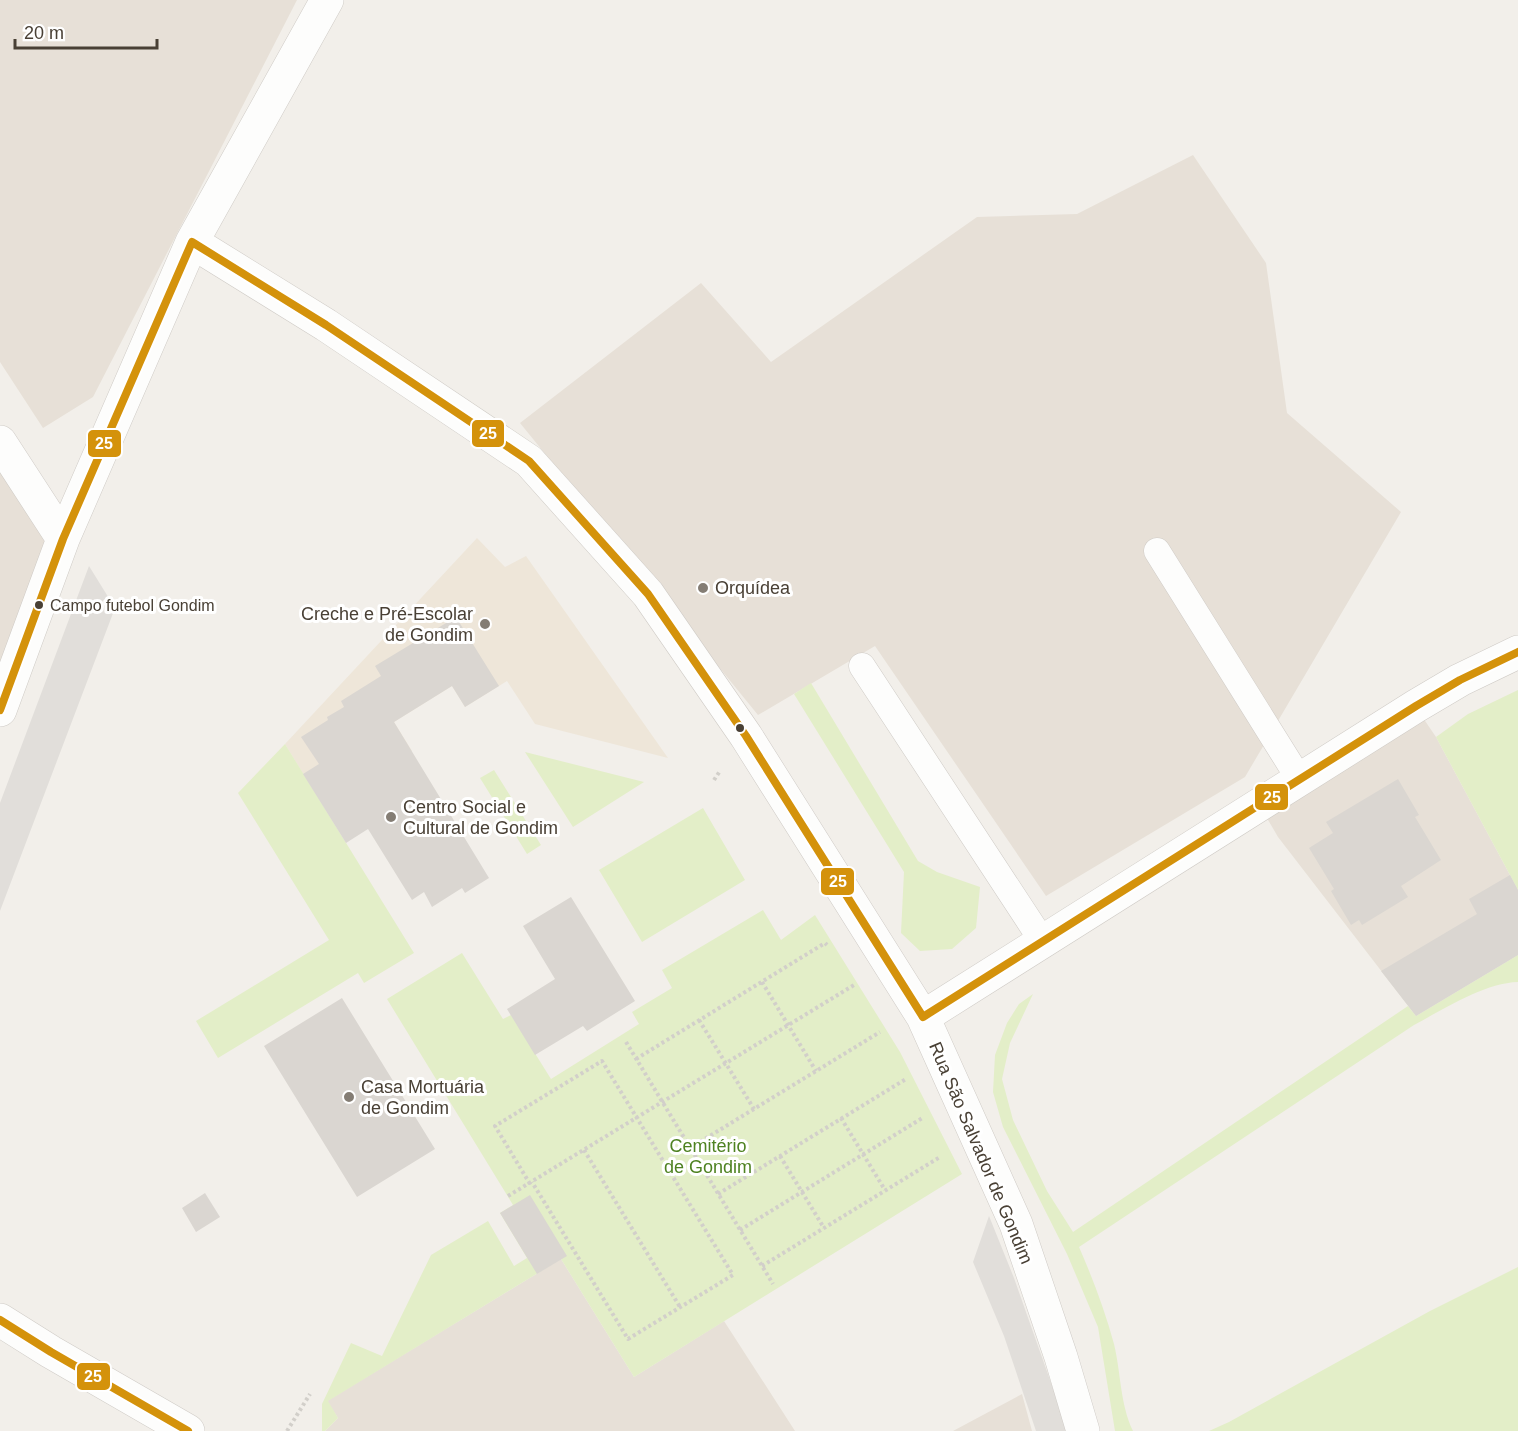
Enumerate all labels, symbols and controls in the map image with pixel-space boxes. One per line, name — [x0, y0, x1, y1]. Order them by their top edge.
scale bar — [15, 12, 158, 50]
text: 20 m — [24, 23, 64, 43]
line badge: 25 — [471, 419, 505, 448]
text: 25 — [479, 425, 497, 442]
line badge: 25 — [87, 429, 122, 458]
text: 25 — [95, 435, 113, 452]
place label: Orquídea — [715, 578, 791, 598]
marker: Orquídea — [696, 581, 710, 595]
place label: Campo futebol Gondim — [50, 597, 215, 614]
marker: Campo futebol Gondim — [33, 599, 45, 611]
place label: Creche e Pré-Escolar de Gondim — [301, 604, 473, 645]
marker: Creche e Pré-Escolar de Gondim — [478, 617, 492, 631]
unlabelled marker — [734, 722, 746, 734]
line badge: 25 — [1254, 783, 1289, 811]
text: 25 — [1263, 789, 1281, 806]
place label: Centro Social e Cultural de Gondim — [403, 797, 558, 838]
marker: Centro Social e Cultural de Gondim — [384, 810, 398, 824]
line badge: 25 — [820, 867, 855, 896]
text: 25 — [829, 873, 847, 890]
street label: Rua São Salvador de Gondim — [925, 1039, 1037, 1267]
place label: Casa Mortuária de Gondim — [361, 1077, 485, 1118]
marker: Casa Mortuária de Gondim — [342, 1090, 356, 1104]
park label: Cemitério de Gondim — [664, 1136, 752, 1177]
line badge: 25 — [76, 1362, 111, 1391]
text: 25 — [84, 1368, 102, 1385]

